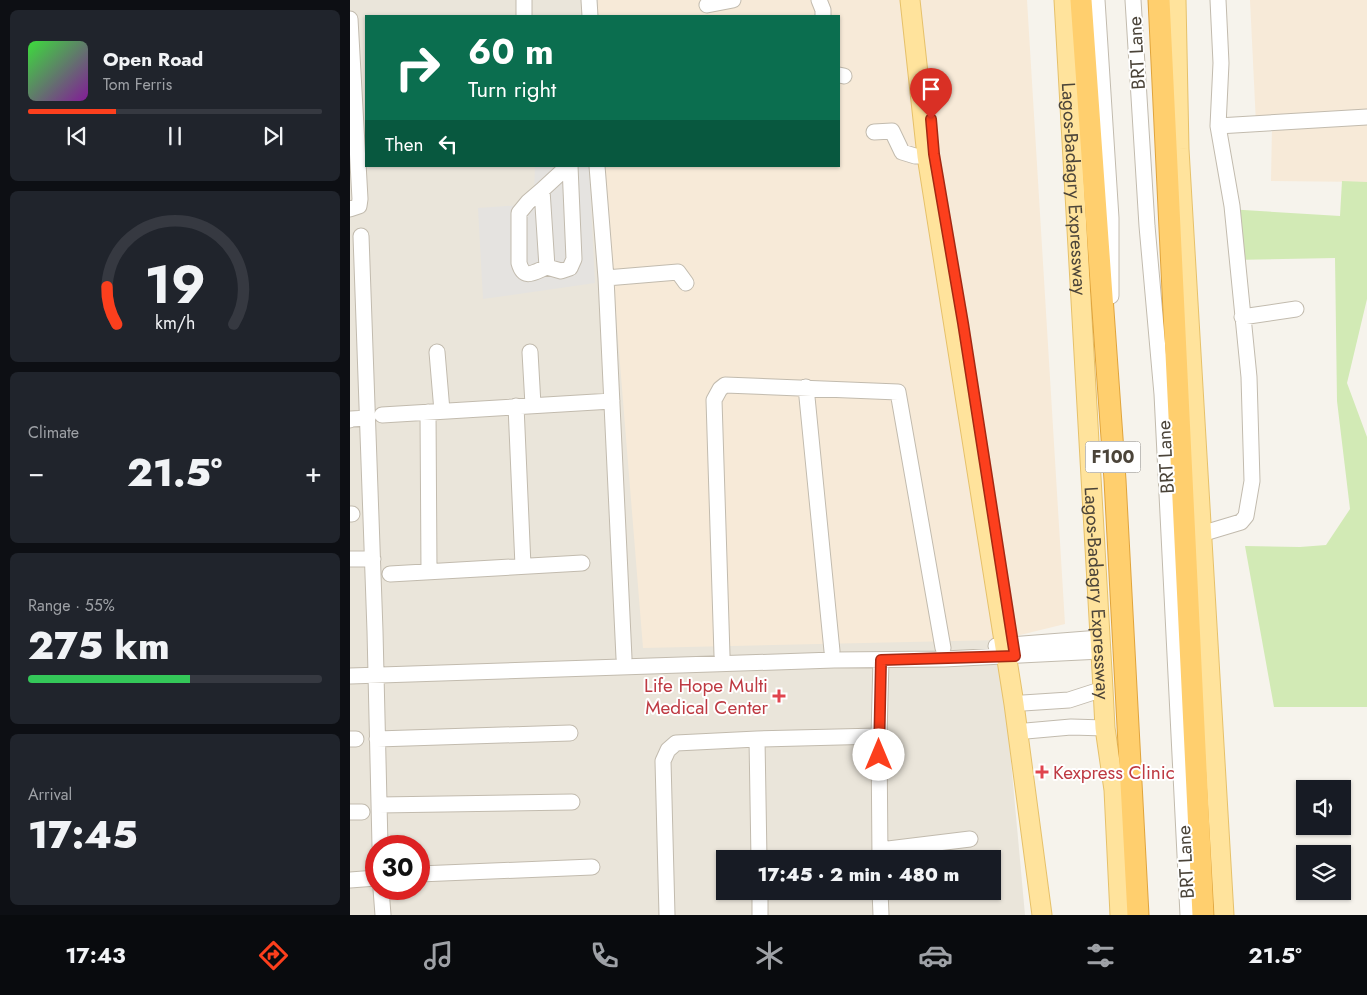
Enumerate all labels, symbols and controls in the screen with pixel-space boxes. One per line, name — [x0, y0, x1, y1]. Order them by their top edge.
street label: BRT Lane — [1121, 15, 1152, 90]
text: 60 m — [468, 27, 554, 77]
icon: right — [385, 35, 450, 100]
text: Open Road — [103, 46, 203, 73]
pin — [910, 68, 952, 119]
text: Tom Ferris — [103, 73, 172, 96]
text: Turn right — [468, 73, 556, 105]
icon: arrive — [917, 75, 945, 103]
street label: Lagos-Badagry Expressway — [1055, 82, 1094, 297]
icon: previous — [63, 122, 91, 150]
icon: pause — [161, 122, 189, 150]
icon: next — [259, 122, 287, 150]
icon: left — [434, 130, 462, 158]
text: Then — [385, 131, 424, 158]
text: 19 — [144, 247, 206, 323]
text: km/h — [155, 310, 195, 336]
street label: BRT Lane — [1150, 419, 1181, 494]
text: Climate — [28, 421, 79, 444]
road number: F100 — [1086, 442, 1140, 472]
text: 21.5° — [127, 445, 222, 500]
text: − — [28, 452, 45, 493]
text: + — [305, 452, 322, 493]
street label: Lagos-Badagry Expressway — [1078, 486, 1117, 701]
text: Range · 55% — [28, 594, 115, 617]
text: 275 km — [28, 618, 170, 673]
place label: Life Hope Multi Medical Center — [644, 672, 768, 721]
marker: Life Hope Multi Medical Center — [772, 689, 786, 703]
position arrow — [852, 728, 904, 780]
place label: Kexpress Clinic — [1053, 759, 1175, 786]
marker: Kexpress Clinic — [1035, 765, 1049, 779]
map controls — [1296, 780, 1351, 900]
button: sound — [1296, 780, 1351, 835]
text: Arrival — [28, 783, 72, 806]
text: 17:45 — [28, 807, 138, 862]
street label: BRT Lane — [1170, 824, 1201, 899]
speed limit sign: 30 — [365, 835, 430, 900]
button: layers — [1296, 845, 1351, 900]
text: 17:45 · 2 min · 480 m — [758, 861, 959, 888]
icon: directions — [256, 938, 291, 973]
icon: music — [421, 938, 456, 973]
icon: phone — [587, 938, 622, 973]
icon: climate — [752, 938, 787, 973]
icon: car — [918, 938, 953, 973]
icon: filters — [1083, 938, 1118, 973]
text: 17:43 — [65, 939, 126, 971]
text: 21.5° — [1248, 939, 1302, 971]

